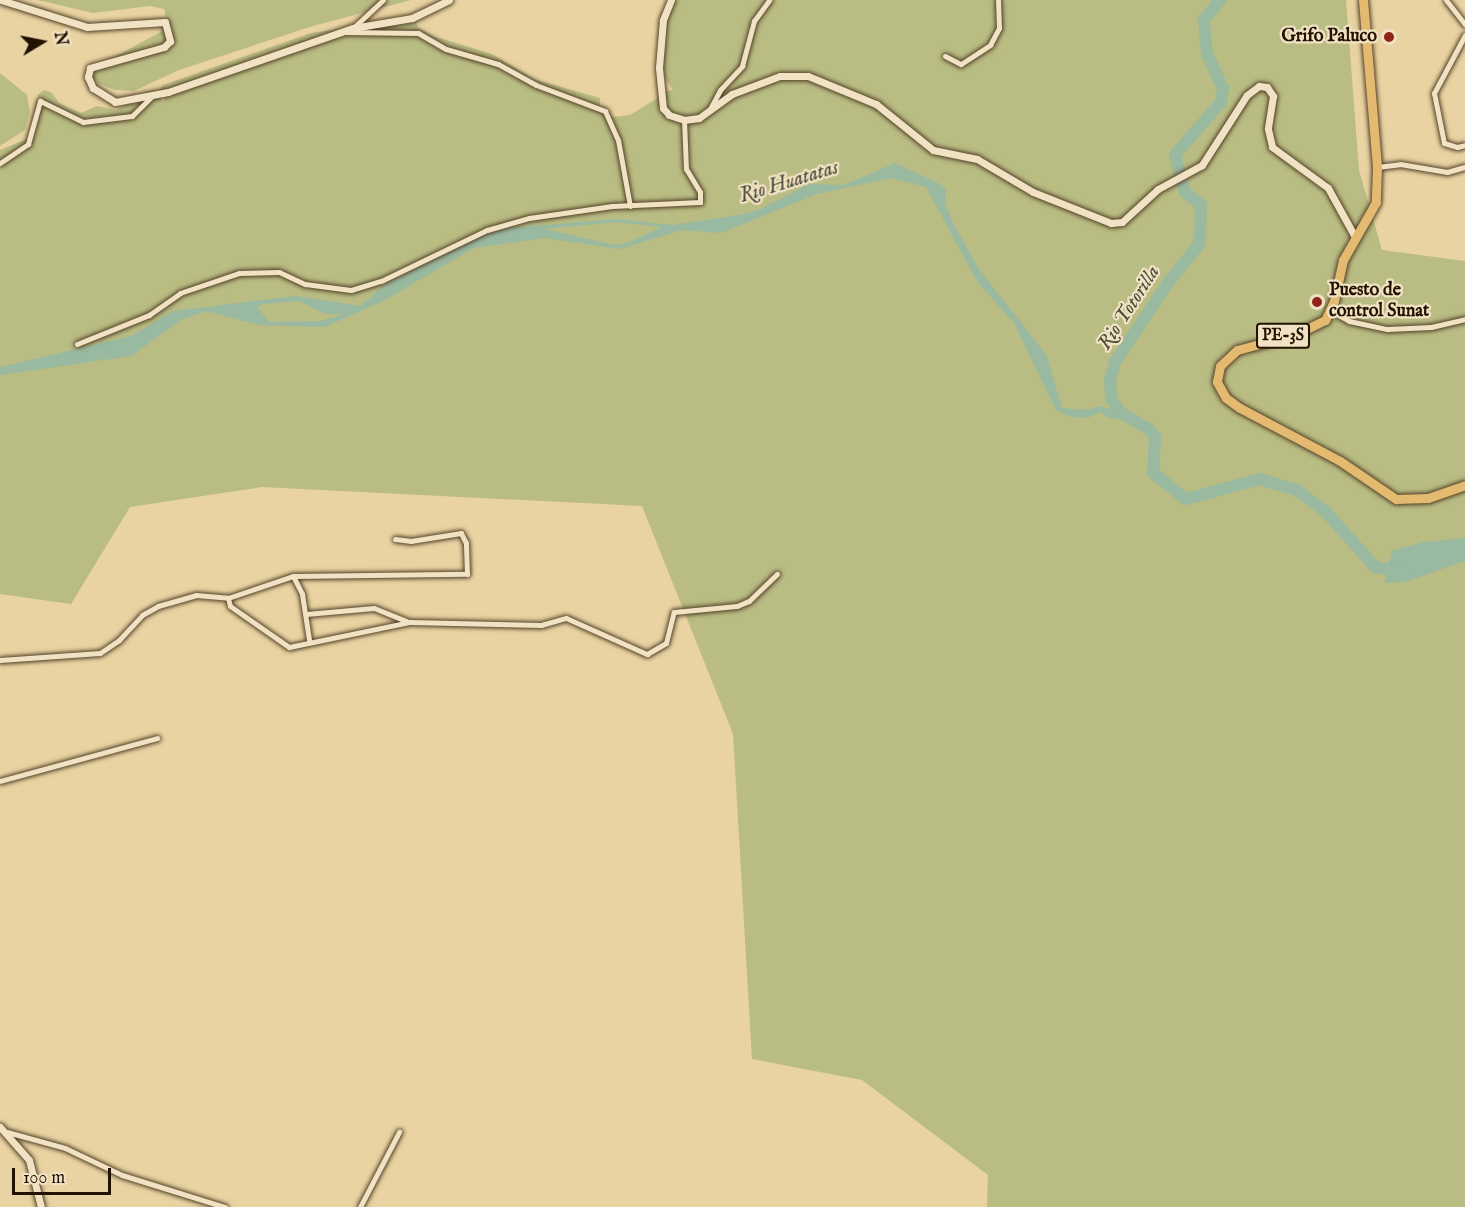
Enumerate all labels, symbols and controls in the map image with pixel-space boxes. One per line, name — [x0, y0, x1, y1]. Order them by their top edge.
north arrow — [12, 12, 72, 72]
place label: Grifo Paluco — [1282, 26, 1377, 48]
text: N — [49, 30, 71, 47]
marker: Grifo Paluco — [1382, 30, 1396, 44]
water label: Rio Huatatas — [737, 156, 841, 208]
water label: Rio Totorilla — [1093, 261, 1165, 355]
place label: Puesto de control Sunat — [1329, 281, 1429, 324]
marker: Puesto de control Sunat — [1310, 295, 1324, 309]
road number: PE-3S — [1256, 323, 1310, 349]
scale bar — [15, 1156, 114, 1194]
text: 100 m — [23, 1167, 65, 1190]

